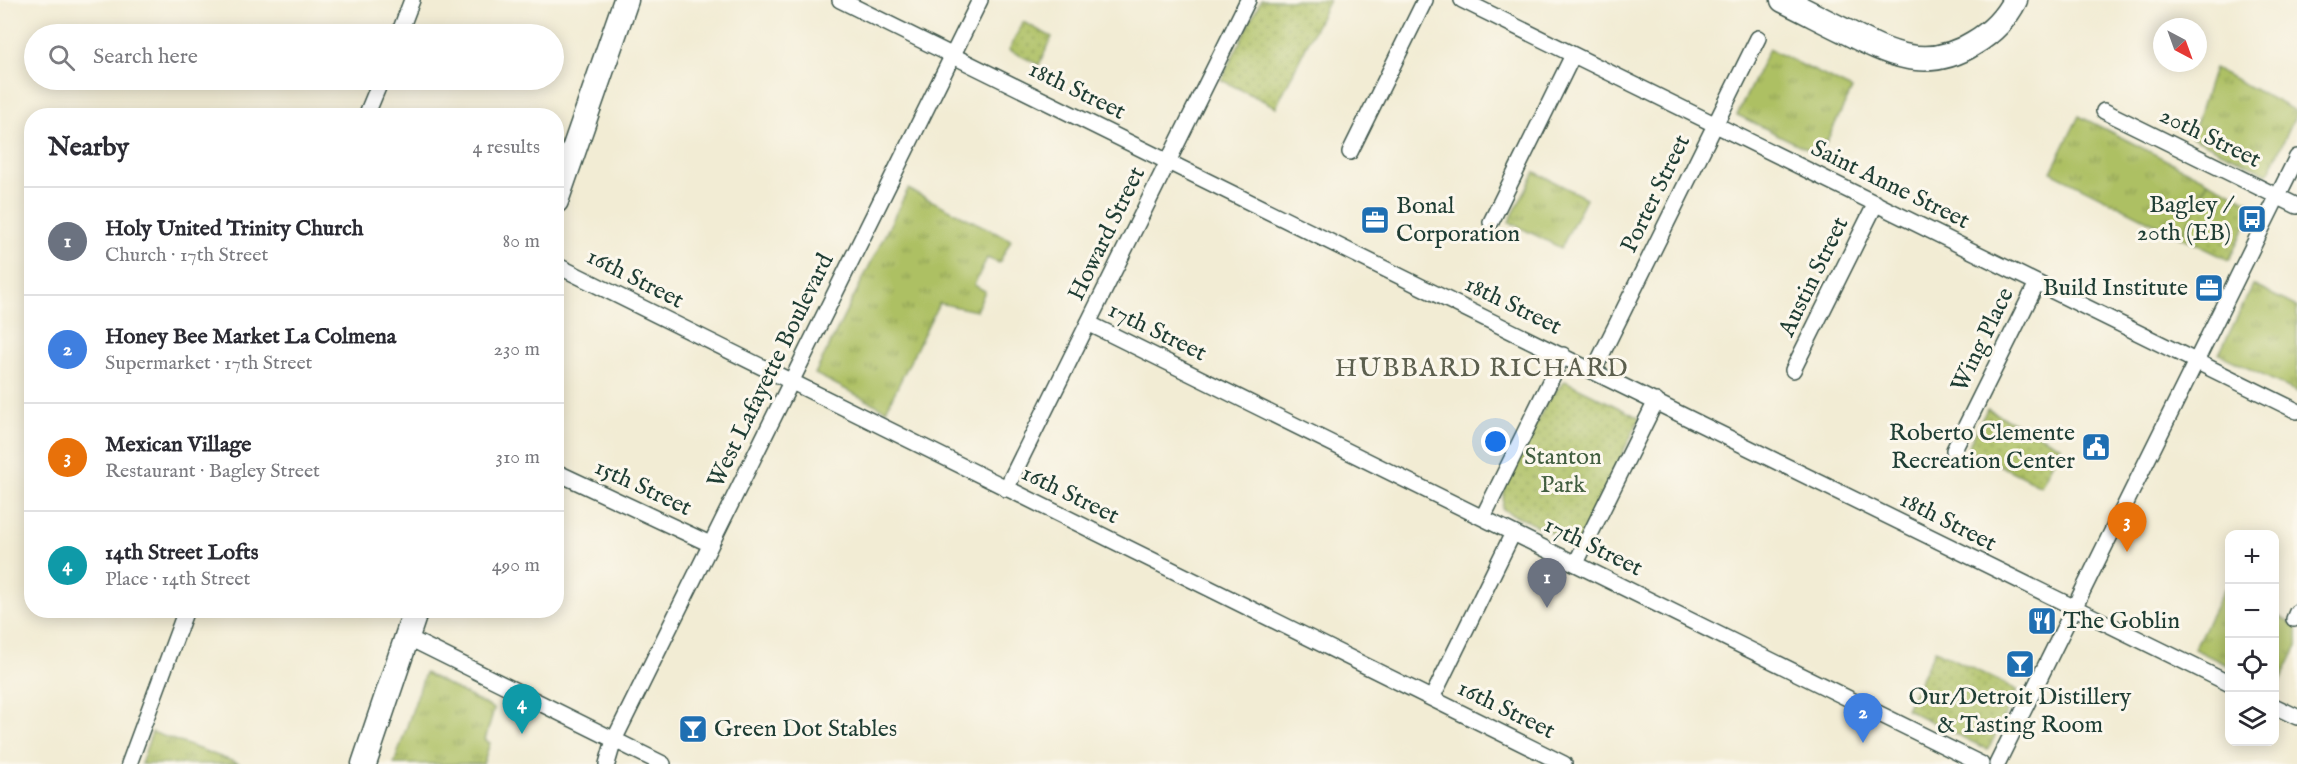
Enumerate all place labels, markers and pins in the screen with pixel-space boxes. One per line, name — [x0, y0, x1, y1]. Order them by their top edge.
place label: Bagley / 20th (EB) — [2137, 190, 2235, 249]
place label: Bonal Corporation — [1396, 191, 1520, 250]
bus stop icon: Bagley / 20th (EB) — [2236, 203, 2268, 235]
office icon: Bonal Corporation — [1359, 204, 1391, 236]
office icon: Build Institute — [2193, 272, 2225, 304]
place label: Build Institute — [2043, 273, 2188, 304]
place label: Roberto Clemente Recreation Center — [1889, 418, 2075, 477]
public building icon: Roberto Clemente Recreation Center — [2080, 431, 2112, 463]
pin: 3 — [2108, 502, 2146, 552]
pin: 1 — [1528, 558, 1566, 608]
restaurant icon: The Goblin — [2026, 605, 2058, 637]
place label: The Goblin — [2063, 606, 2180, 637]
bar icon: Our/Detroit Distillery & Tasting Room — [2004, 648, 2036, 680]
place label: Our/Detroit Distillery & Tasting Room — [1909, 682, 2132, 741]
pin: 4 — [502, 684, 542, 734]
pin: 2 — [1844, 694, 1882, 743]
bar icon: Green Dot Stables — [677, 713, 709, 745]
place label: Green Dot Stables — [714, 714, 897, 745]

